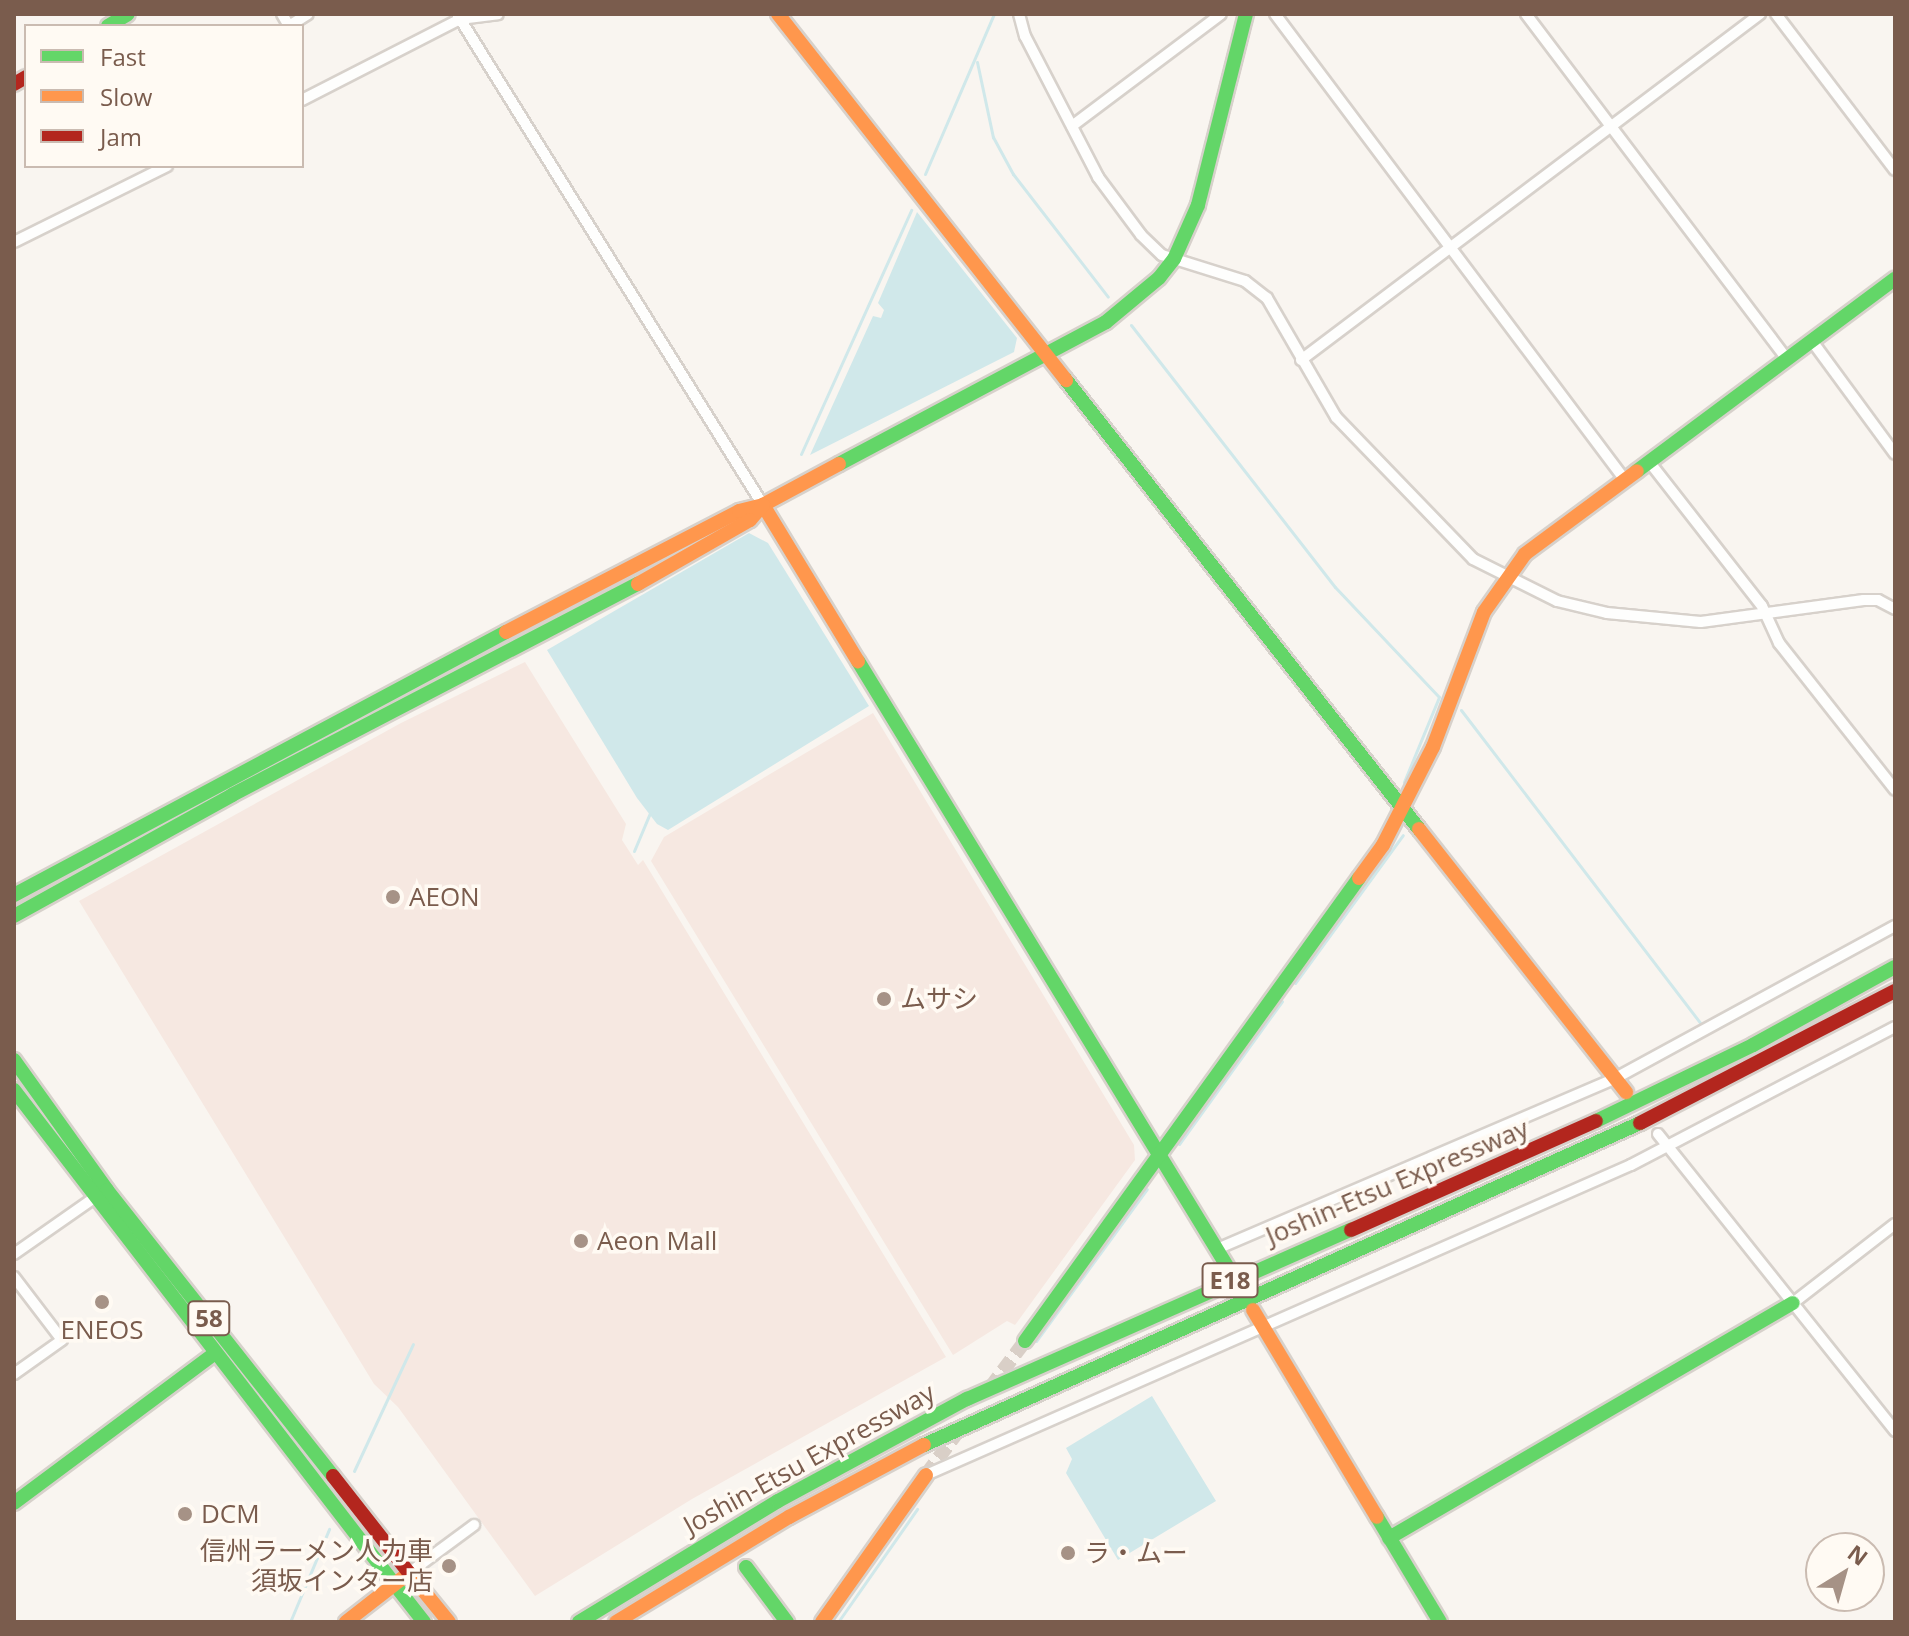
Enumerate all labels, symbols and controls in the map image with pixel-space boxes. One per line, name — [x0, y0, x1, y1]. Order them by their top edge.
legend — [24, 24, 304, 168]
text: Fast — [100, 40, 146, 73]
text: Slow — [100, 80, 152, 113]
text: Jam — [100, 120, 142, 153]
place label: AEON — [409, 881, 480, 913]
marker: AEON — [384, 888, 402, 906]
place label: ムサシ — [900, 983, 978, 1015]
marker: ムサシ — [875, 990, 893, 1008]
street label: Joshin-Etsu Expressway — [1261, 1113, 1533, 1251]
place label: Aeon Mall — [597, 1225, 717, 1257]
marker: Aeon Mall — [572, 1232, 590, 1250]
road number: E18 — [1200, 1260, 1260, 1300]
marker: ENEOS — [93, 1293, 111, 1311]
road number: 58 — [187, 1298, 231, 1338]
place label: ENEOS — [61, 1314, 143, 1346]
street label: Joshin-Etsu Expressway — [678, 1377, 940, 1541]
place label: DCM — [201, 1498, 260, 1530]
marker: DCM — [176, 1505, 194, 1523]
north arrow — [1805, 1532, 1885, 1612]
place label: 信州ラーメン人力車 須坂インター店 — [199, 1535, 433, 1596]
place label: ラ・ムー — [1084, 1537, 1188, 1569]
text: N — [1842, 1537, 1874, 1572]
marker: ラ・ムー — [1059, 1544, 1077, 1562]
marker: 信州ラーメン人力車 須坂インター店 — [440, 1557, 458, 1575]

